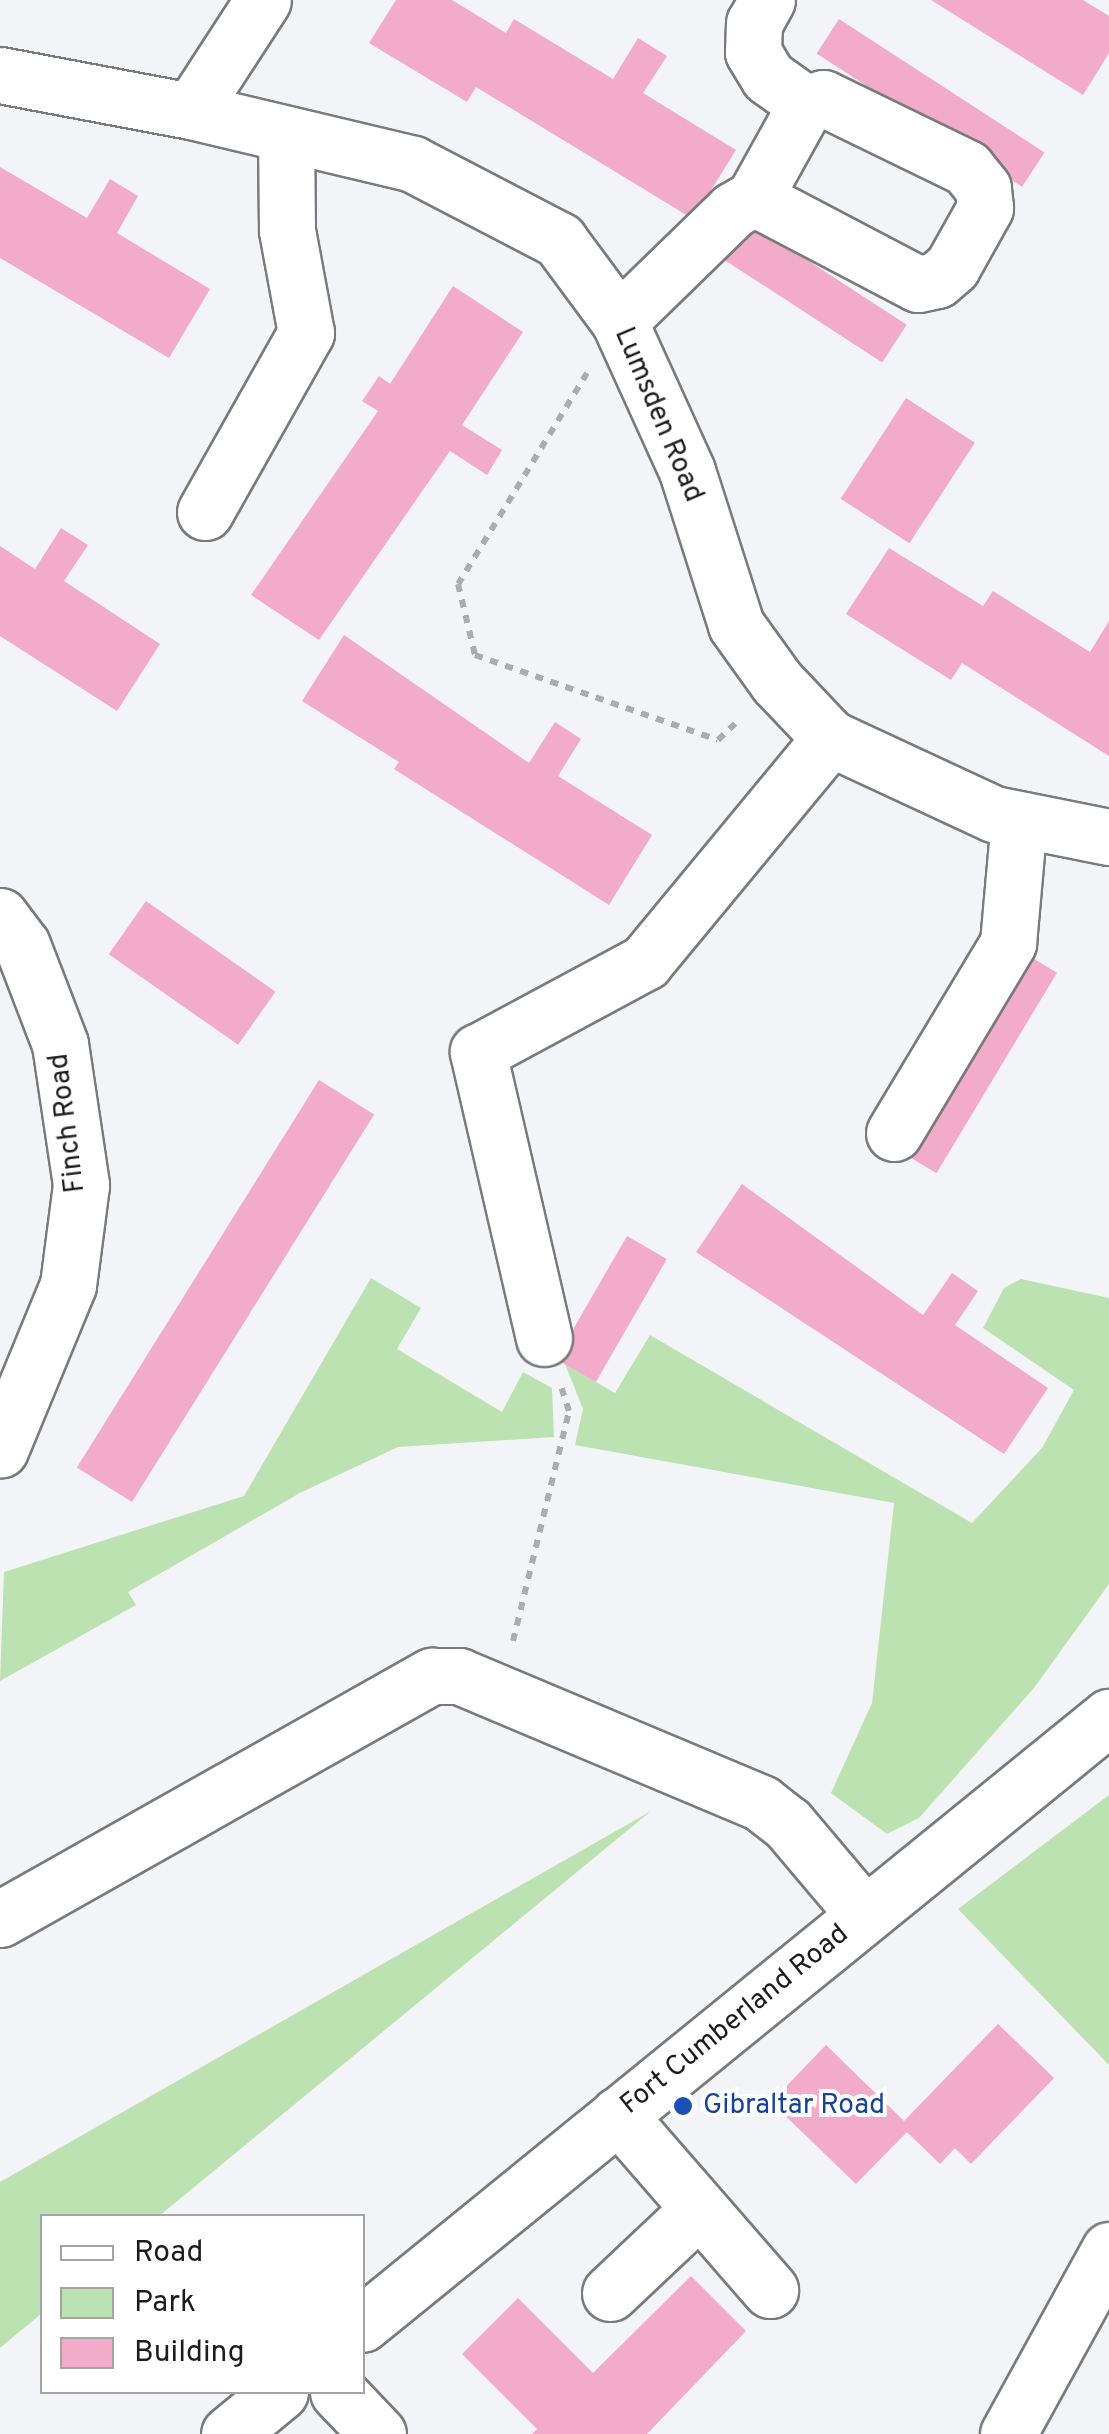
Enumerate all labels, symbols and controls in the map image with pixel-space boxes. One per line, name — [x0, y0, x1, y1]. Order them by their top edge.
street label: Lumsden Road — [606, 323, 710, 507]
street label: Finch Road — [43, 1051, 93, 1195]
street label: Fort Cumberland Road — [614, 1918, 856, 2122]
place label: Gibraltar Road — [703, 2089, 885, 2123]
marker: Gibraltar Road — [672, 2095, 694, 2117]
legend — [40, 2214, 365, 2394]
text: Road — [134, 2235, 203, 2272]
text: Park — [134, 2285, 196, 2322]
text: Building — [134, 2335, 245, 2372]

